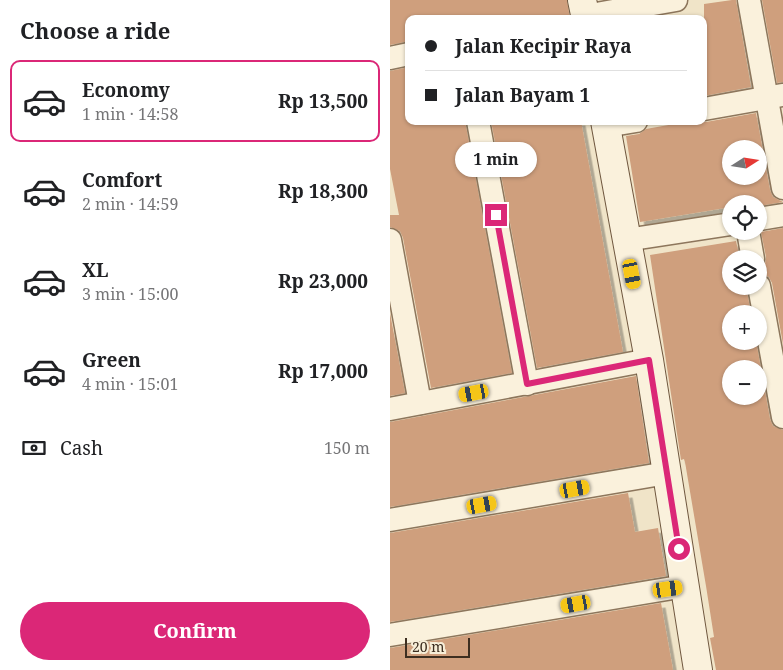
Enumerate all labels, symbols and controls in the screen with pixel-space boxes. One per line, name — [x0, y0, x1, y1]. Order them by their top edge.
text: Choose a ride — [20, 15, 170, 45]
text: Jalan Kecipir Raya — [455, 33, 632, 59]
text: Economy — [82, 77, 170, 103]
icon: car — [22, 79, 67, 124]
text: Jalan Bayam 1 — [455, 82, 590, 108]
text: Rp 13,500 — [278, 88, 368, 114]
text: 1 min · 14:58 — [82, 103, 178, 125]
north arrow — [722, 140, 768, 185]
map controls — [722, 140, 767, 405]
callout: 1 min — [455, 142, 537, 178]
text: 1 min — [473, 148, 519, 170]
text: Comfort — [82, 167, 162, 193]
icon: car — [22, 169, 67, 214]
text: Rp 18,300 — [278, 178, 368, 204]
text: 2 min · 14:59 — [82, 193, 178, 215]
button: locate — [722, 195, 767, 240]
route end — [485, 204, 507, 226]
button: layers — [722, 250, 767, 295]
text: XL — [82, 257, 108, 283]
car — [621, 258, 642, 290]
icon: car — [22, 259, 67, 304]
text: Rp 23,000 — [278, 268, 368, 294]
text: 3 min · 15:00 — [82, 283, 178, 305]
button: + — [722, 305, 767, 350]
text: Green — [82, 347, 141, 373]
icon: car — [22, 349, 67, 394]
text: Rp 17,000 — [278, 358, 368, 384]
button: − — [722, 360, 767, 405]
text: 4 min · 15:01 — [82, 373, 178, 395]
car — [457, 383, 490, 403]
icon: cash — [20, 434, 48, 462]
text: Cash — [60, 435, 103, 461]
text: 150 m — [324, 437, 370, 459]
car — [558, 479, 591, 499]
car — [465, 495, 498, 515]
route start — [668, 538, 690, 560]
car — [652, 579, 683, 599]
car — [559, 594, 592, 614]
button: Confirm — [20, 602, 370, 660]
scale bar — [405, 635, 470, 658]
text: 20 m — [412, 637, 445, 656]

